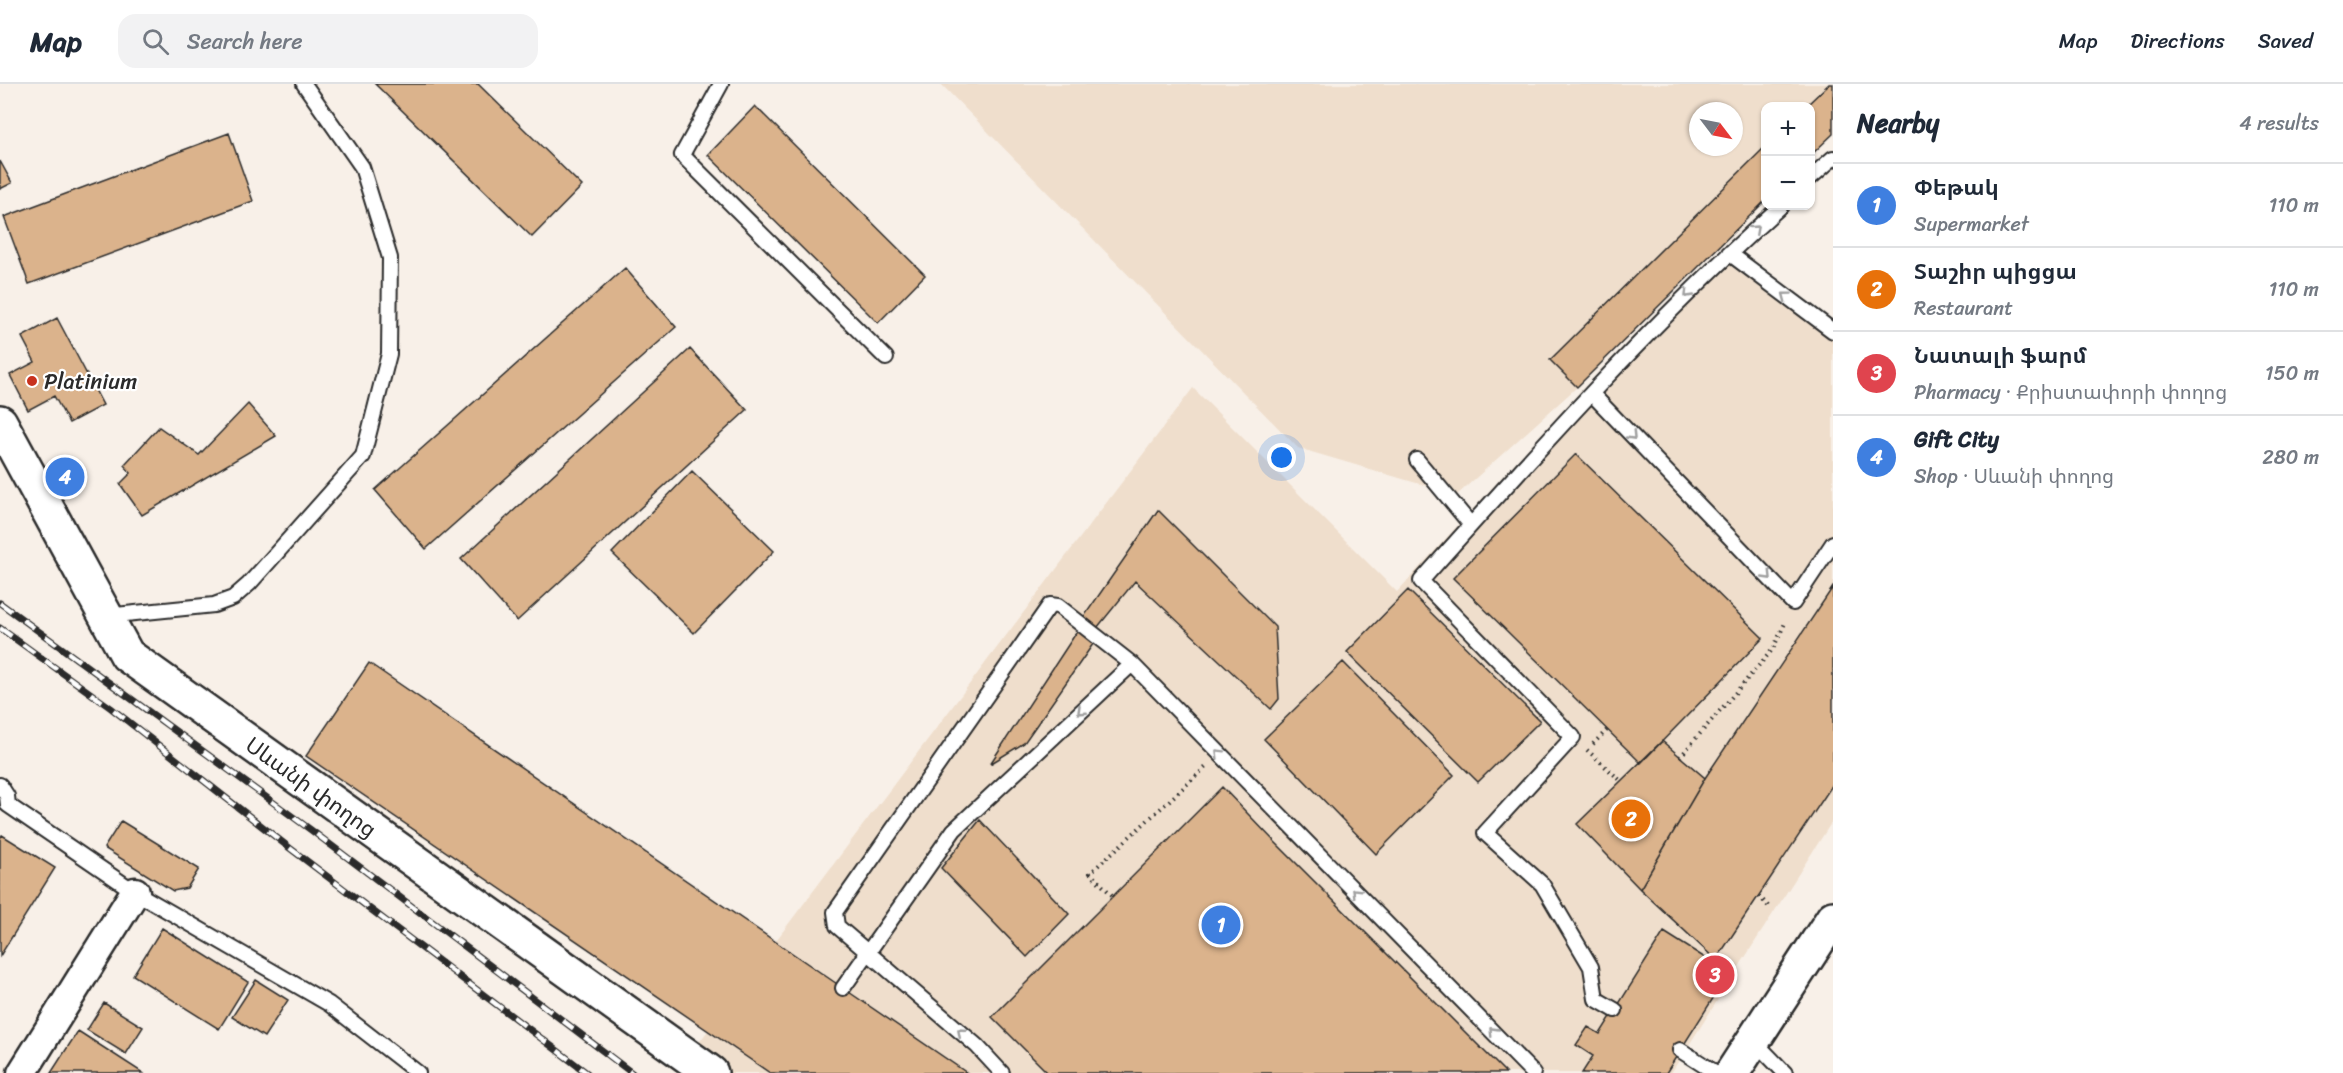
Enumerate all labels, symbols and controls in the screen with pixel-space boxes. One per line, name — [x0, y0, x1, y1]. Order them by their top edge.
search box — [118, 14, 538, 68]
text: Map — [30, 17, 82, 66]
text: Search here — [187, 22, 303, 61]
text: Map — [2059, 22, 2097, 60]
text: Directions — [2130, 22, 2225, 60]
text: Saved — [2258, 22, 2313, 60]
icon: search — [139, 25, 172, 58]
text: Nearby — [1857, 100, 1939, 146]
north arrow — [1689, 102, 1743, 156]
map controls — [1761, 102, 1815, 210]
button: + — [1761, 102, 1815, 156]
text: 4 results — [2239, 106, 2319, 141]
button: − — [1761, 156, 1815, 210]
text: Փեթակ — [1914, 168, 1999, 207]
text: 1 — [1872, 188, 1881, 223]
text: 110 m — [2269, 188, 2319, 223]
text: Supermarket — [1914, 207, 2029, 242]
one-way arrow — [1748, 225, 1758, 236]
text: Տաշիր պիցցա — [1914, 252, 2077, 291]
text: 2 — [1871, 272, 1882, 307]
text: 110 m — [2269, 272, 2319, 307]
one-way arrow — [1684, 287, 1695, 298]
text: Restaurant — [1914, 291, 2013, 326]
one-way arrow — [1782, 292, 1793, 303]
text: Նատալի ֆարմ — [1914, 336, 2087, 375]
text: 3 — [1871, 356, 1882, 391]
text: 150 m — [2265, 356, 2319, 391]
place label: Platinium — [44, 362, 137, 401]
marker: Platinium — [25, 374, 39, 388]
text: Pharmacy · Քրիստափորի փողոց — [1914, 375, 2227, 410]
text: Gift City — [1914, 420, 1999, 459]
one-way arrow — [1625, 429, 1636, 440]
text: 4 — [1870, 440, 1883, 475]
text: 280 m — [2262, 440, 2319, 475]
your location — [1267, 443, 1296, 472]
pin: 4 — [46, 454, 84, 500]
text: Shop · Սևանի փողոց — [1914, 459, 2114, 494]
one-way arrow — [1761, 570, 1772, 580]
one-way arrow — [1077, 704, 1088, 715]
street label: Սևանի փողոց — [237, 726, 385, 848]
one-way arrow — [1216, 749, 1227, 760]
pin: 2 — [1612, 796, 1650, 842]
one-way arrow — [1353, 888, 1364, 899]
pin: 1 — [1202, 902, 1240, 948]
pin: 3 — [1696, 952, 1734, 998]
one-way arrow — [957, 1028, 968, 1039]
one-way arrow — [1489, 1028, 1500, 1039]

